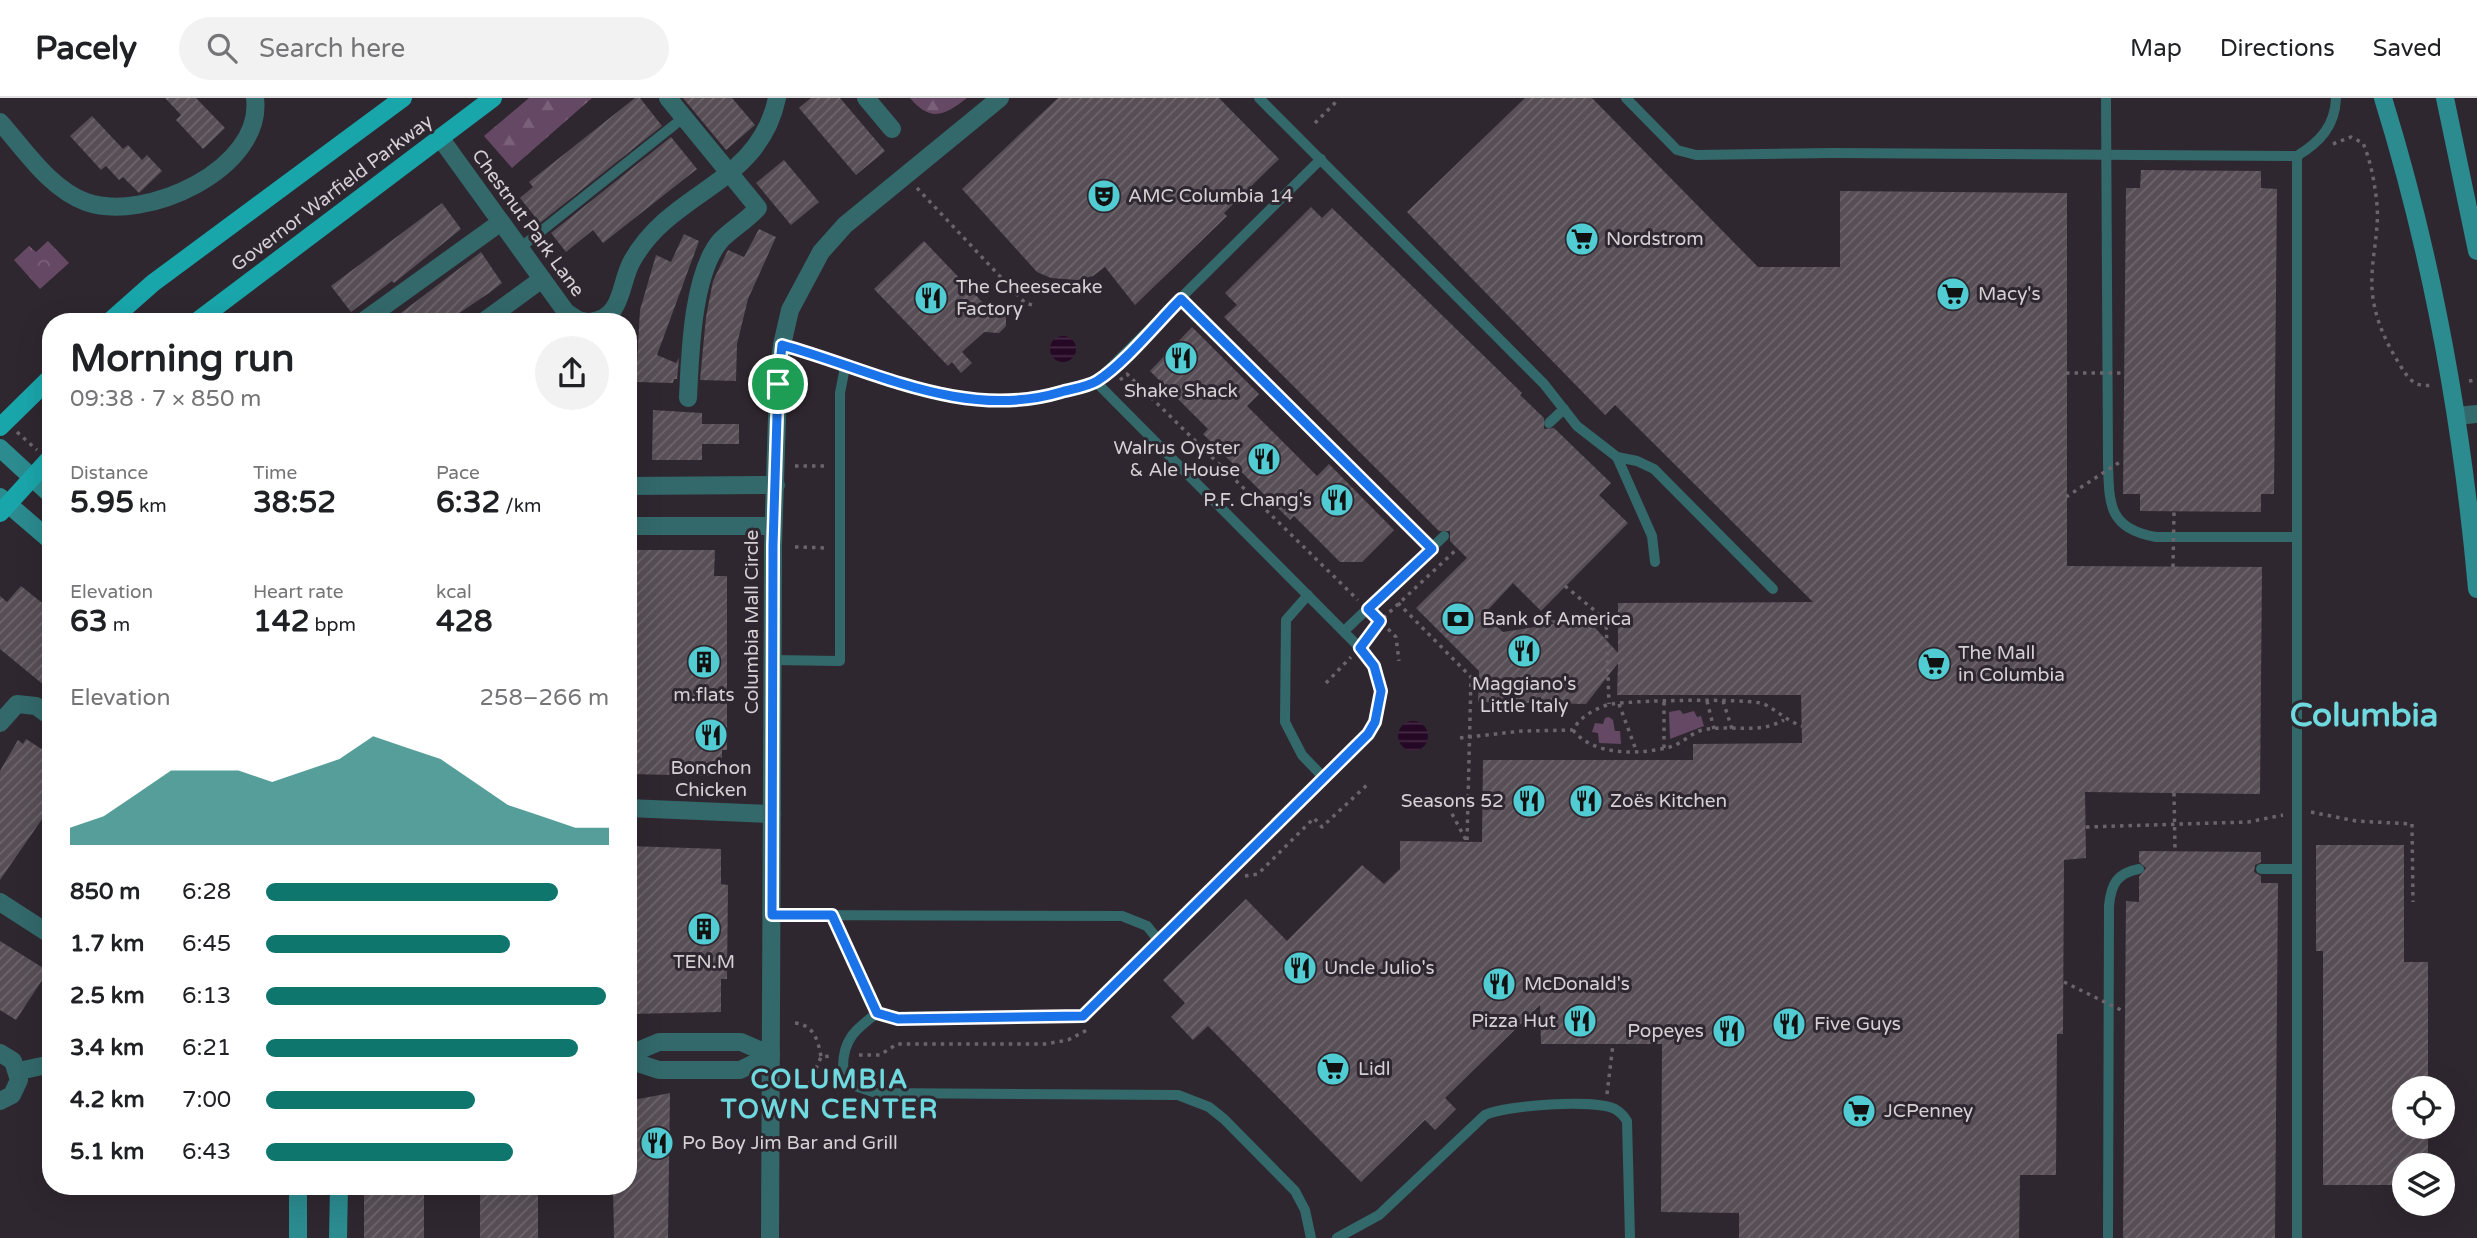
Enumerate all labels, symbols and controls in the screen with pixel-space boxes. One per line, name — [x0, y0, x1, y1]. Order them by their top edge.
search box — [179, 17, 669, 80]
text: Pacely — [35, 29, 137, 68]
icon: search — [203, 29, 241, 67]
text: Search here — [259, 33, 405, 64]
text: Map — [2130, 34, 2182, 63]
text: Directions — [2220, 34, 2335, 63]
text: Saved — [2373, 34, 2442, 63]
street label: Governor Warfield Parkway — [227, 110, 437, 276]
street label: Chestnut Park Lane — [467, 145, 589, 301]
theatre icon: AMC Columbia 14 — [1085, 177, 1123, 215]
place label: AMC Columbia 14 — [1128, 185, 1293, 207]
supermarket icon: Nordstrom — [1563, 220, 1601, 258]
place label: Nordstrom — [1606, 228, 1704, 250]
supermarket icon: Macy's — [1934, 275, 1972, 313]
place label: The Cheesecake Factory — [956, 276, 1103, 320]
restaurant icon: The Cheesecake Factory — [912, 279, 950, 317]
place label: Macy's — [1978, 283, 2041, 305]
text: Morning run — [70, 336, 294, 382]
button: share — [535, 336, 609, 410]
restaurant icon: Shake Shack — [1162, 339, 1200, 377]
pin — [748, 354, 808, 414]
icon: arrive — [759, 365, 797, 403]
place label: Shake Shack — [1124, 380, 1238, 402]
text: 09:38 · 7 × 850 m — [70, 385, 261, 413]
place label: Walrus Oyster & Ale House — [1113, 437, 1241, 481]
restaurant icon: Walrus Oyster & Ale House — [1245, 440, 1283, 478]
text: Distance — [70, 462, 148, 484]
text: Time — [253, 462, 297, 484]
text: Pace — [436, 462, 480, 484]
restaurant icon: P.F. Chang's — [1318, 481, 1356, 519]
text: 5.95 — [70, 484, 134, 521]
text: 38:52 — [253, 484, 336, 521]
text: 6:32 — [436, 484, 500, 521]
place label: P.F. Chang's — [1203, 489, 1312, 511]
text: km — [134, 495, 167, 517]
text: /km — [500, 495, 541, 517]
street label: Columbia Mall Circle — [741, 530, 763, 714]
text: Elevation — [70, 581, 153, 603]
text: Heart rate — [253, 581, 344, 603]
text: kcal — [436, 581, 472, 603]
bank icon: Bank of America — [1439, 600, 1477, 638]
text: 63 — [70, 603, 108, 640]
text: 142 — [253, 603, 310, 640]
text: 428 — [436, 603, 493, 640]
place label: Bank of America — [1482, 608, 1631, 630]
text: m — [108, 614, 130, 636]
text: bpm — [310, 614, 356, 636]
restaurant icon: Maggiano's Little Italy — [1505, 632, 1543, 670]
place label: The Mall in Columbia — [1958, 642, 2065, 686]
building icon: m.flats — [685, 643, 723, 681]
supermarket icon: The Mall in Columbia — [1915, 645, 1953, 683]
place label: Maggiano's Little Italy — [1472, 673, 1576, 717]
text: Elevation — [70, 684, 171, 712]
text: 258–266 m — [480, 684, 609, 712]
place label: m.flats — [673, 684, 735, 706]
district label: Columbia — [2290, 696, 2438, 735]
restaurant icon: Bonchon Chicken — [692, 716, 730, 754]
place label: Bonchon Chicken — [670, 757, 752, 801]
restaurant icon: Seasons 52 — [1510, 782, 1548, 820]
restaurant icon: Zoës Kitchen — [1567, 782, 1605, 820]
place label: Seasons 52 — [1401, 790, 1504, 812]
place label: Zoës Kitchen — [1610, 790, 1727, 812]
text: 850 m — [70, 878, 140, 906]
text: 6:28 — [182, 878, 231, 906]
building icon: TEN.M — [685, 910, 723, 948]
text: 1.7 km — [70, 930, 144, 958]
text: 6:45 — [182, 930, 231, 958]
restaurant icon: Uncle Julio's — [1281, 949, 1319, 987]
place label: TEN.M — [673, 951, 735, 973]
place label: Uncle Julio's — [1324, 957, 1435, 979]
restaurant icon: McDonald's — [1480, 965, 1518, 1003]
place label: McDonald's — [1524, 973, 1630, 995]
text: 2.5 km — [70, 982, 145, 1010]
text: 6:13 — [182, 982, 231, 1010]
restaurant icon: Pizza Hut — [1561, 1002, 1599, 1040]
restaurant icon: Five Guys — [1770, 1005, 1808, 1043]
place label: Pizza Hut — [1471, 1010, 1556, 1032]
restaurant icon: Popeyes — [1710, 1012, 1748, 1050]
place label: Five Guys — [1814, 1013, 1901, 1035]
place label: Popeyes — [1627, 1020, 1704, 1042]
text: 3.4 km — [70, 1034, 144, 1062]
text: 6:21 — [182, 1034, 231, 1062]
supermarket icon: Lidl — [1314, 1050, 1352, 1088]
place label: Lidl — [1358, 1058, 1390, 1080]
district label: COLUMBIA TOWN CENTER — [720, 1064, 939, 1125]
map controls — [2392, 1076, 2455, 1216]
button: locate — [2392, 1076, 2455, 1139]
text: 4.2 km — [70, 1086, 145, 1114]
text: 7:00 — [182, 1086, 231, 1114]
supermarket icon: JCPenney — [1840, 1092, 1878, 1130]
place label: JCPenney — [1884, 1100, 1973, 1122]
restaurant icon: Po Boy Jim Bar and Grill — [638, 1124, 676, 1162]
place label: Po Boy Jim Bar and Grill — [682, 1132, 898, 1154]
text: 5.1 km — [70, 1138, 144, 1166]
text: 6:43 — [182, 1138, 231, 1166]
button: layers — [2392, 1153, 2455, 1216]

